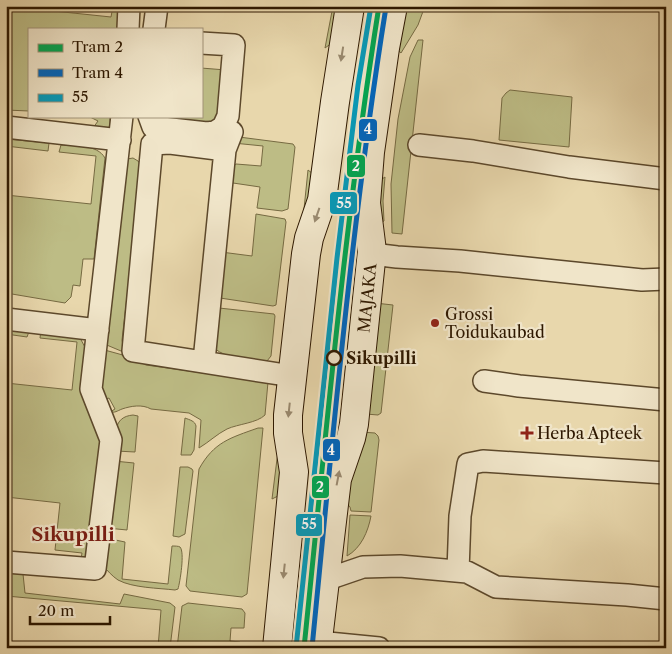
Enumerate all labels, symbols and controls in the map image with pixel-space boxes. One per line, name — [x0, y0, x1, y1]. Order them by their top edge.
legend — [28, 28, 202, 118]
text: Tram 2 — [72, 37, 123, 56]
one-way arrow — [338, 47, 346, 63]
text: Tram 4 — [72, 63, 123, 82]
text: 55 — [72, 87, 88, 106]
line badge: 4 — [358, 118, 378, 142]
text: 4 — [364, 120, 372, 138]
line badge: 2 — [346, 154, 366, 178]
text: 2 — [352, 157, 360, 175]
line badge: 55 — [329, 191, 358, 215]
text: 55 — [336, 194, 352, 212]
one-way arrow — [313, 207, 320, 222]
street label: MAJAKA — [353, 261, 381, 334]
place label: Grossi Toidukaubad — [445, 304, 545, 342]
marker: Grossi Toidukaubad — [429, 317, 441, 329]
place label: Sikupilli — [346, 348, 417, 368]
marker: Sikupilli — [326, 350, 342, 366]
one-way arrow — [285, 402, 293, 418]
place label: Herba Apteek — [537, 423, 643, 443]
marker: Herba Apteek — [521, 427, 533, 439]
line badge: 4 — [322, 438, 341, 462]
text: 4 — [327, 441, 335, 459]
one-way arrow — [334, 469, 342, 485]
line badge: 2 — [311, 475, 330, 499]
text: 2 — [316, 478, 324, 496]
line badge: 55 — [295, 513, 323, 537]
text: 55 — [301, 515, 317, 533]
district label: Sikupilli — [31, 523, 115, 546]
one-way arrow — [280, 563, 288, 579]
scale bar — [30, 594, 110, 626]
text: 20 m — [38, 601, 74, 620]

